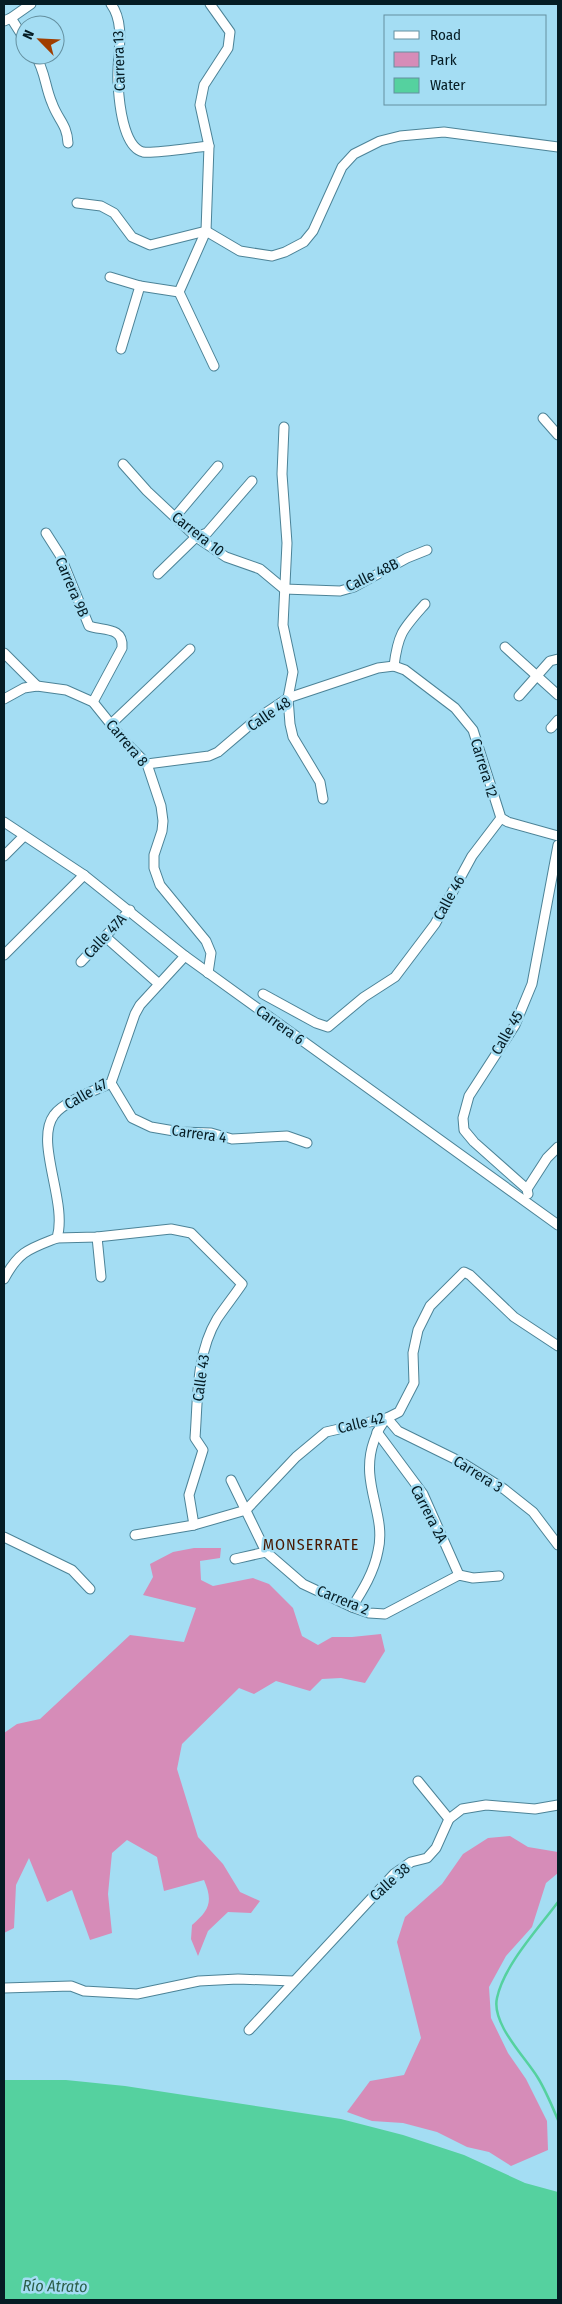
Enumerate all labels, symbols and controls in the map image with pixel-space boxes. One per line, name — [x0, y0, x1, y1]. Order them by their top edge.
north arrow — [15, 15, 65, 65]
legend — [384, 15, 547, 105]
text: Road — [430, 26, 461, 44]
text: N — [19, 28, 38, 42]
street label: Carrera 13 — [109, 30, 129, 92]
text: Park — [430, 51, 457, 69]
text: Water — [430, 76, 466, 94]
street label: Carrera 10 — [168, 508, 228, 560]
street label: Carrera 9B — [51, 554, 93, 620]
street label: Calle 48B — [343, 555, 401, 595]
street label: Calle 48 — [244, 693, 294, 735]
street label: Carrera 8 — [102, 716, 152, 770]
street label: Carrera 12 — [467, 736, 502, 800]
street label: Calle 46 — [429, 873, 469, 923]
street label: Calle 47A — [80, 910, 130, 962]
street label: Carrera 6 — [252, 1001, 308, 1049]
street label: Calle 45 — [487, 1008, 527, 1058]
street label: Calle 47 — [61, 1075, 111, 1113]
street label: Carrera 4 — [170, 1121, 228, 1147]
street label: Calle 43 — [189, 1353, 213, 1403]
street label: Calle 42 — [336, 1408, 386, 1437]
street label: Carrera 3 — [450, 1452, 506, 1496]
street label: Carrera 2A — [407, 1482, 451, 1546]
district label: MONSERRATE — [263, 1535, 359, 1554]
street label: Carrera 2 — [314, 1581, 372, 1619]
street label: Calle 38 — [366, 1859, 414, 1905]
water label: Río Atrato — [22, 2276, 88, 2296]

